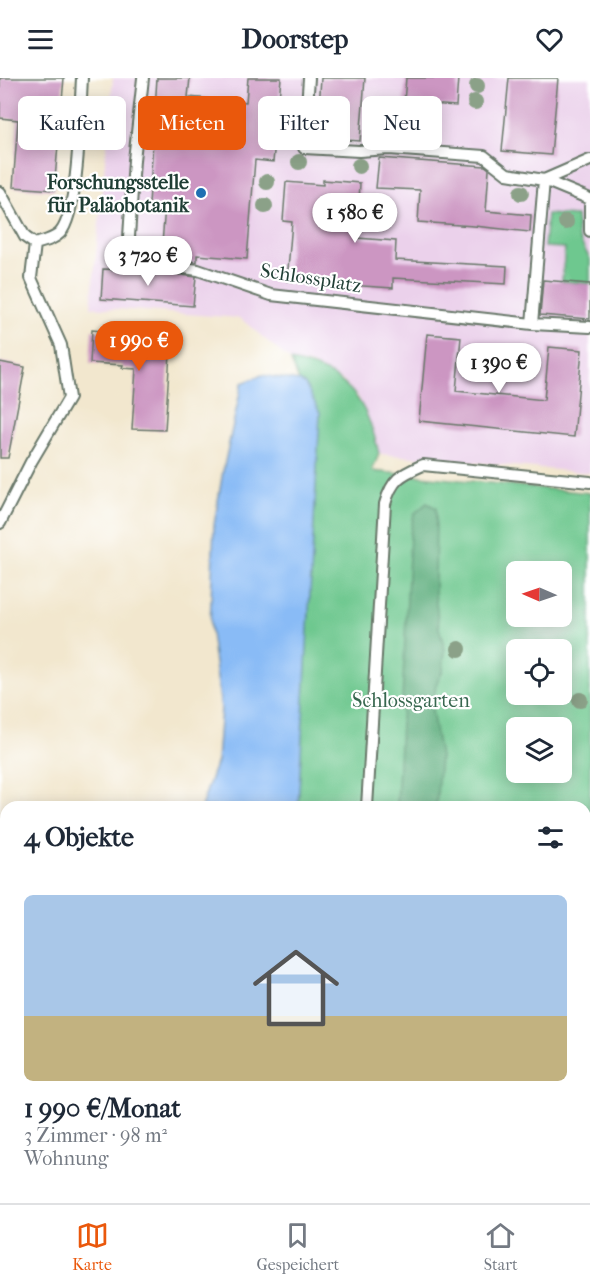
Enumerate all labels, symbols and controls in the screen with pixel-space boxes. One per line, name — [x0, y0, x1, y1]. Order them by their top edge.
icon: menu — [24, 23, 57, 56]
text: Doorstep — [242, 23, 348, 55]
icon: heart — [533, 23, 566, 56]
chip: Kaufen — [18, 96, 126, 150]
chip: Mieten — [138, 96, 246, 150]
chip: Filter — [258, 96, 350, 150]
chip: Neu — [362, 96, 442, 150]
place label: Forschungsstelle für Paläobotanik — [46, 171, 190, 217]
marker: Forschungsstelle für Paläobotanik — [194, 186, 208, 200]
pin: 1 580 € — [300, 193, 410, 244]
text: 1 580 € — [326, 201, 384, 224]
pin: 3 720 € — [93, 236, 203, 287]
text: 3 720 € — [118, 244, 178, 267]
street label: Schlossplatz — [259, 259, 363, 297]
pin: 1 990 € — [84, 321, 194, 372]
text: 1 990 € — [109, 329, 169, 352]
pin: 1 390 € — [444, 343, 554, 394]
text: 1 390 € — [470, 351, 528, 374]
north arrow — [506, 561, 572, 627]
map controls — [506, 561, 572, 783]
button: locate — [506, 639, 572, 705]
park label: Schlossgarten — [352, 689, 470, 712]
button: layers — [506, 717, 572, 783]
icon: filters — [534, 821, 567, 854]
text: 4 Objekte — [24, 822, 134, 853]
icon: home — [242, 934, 350, 1042]
text: 1 990 €/Monat — [24, 1093, 181, 1124]
text: 3 Zimmer · 98 m² — [24, 1124, 167, 1147]
text: Wohnung — [24, 1147, 109, 1170]
tab: Karte — [72, 1219, 112, 1274]
tab: Gespeichert — [256, 1219, 339, 1274]
tab: Start — [484, 1219, 518, 1274]

